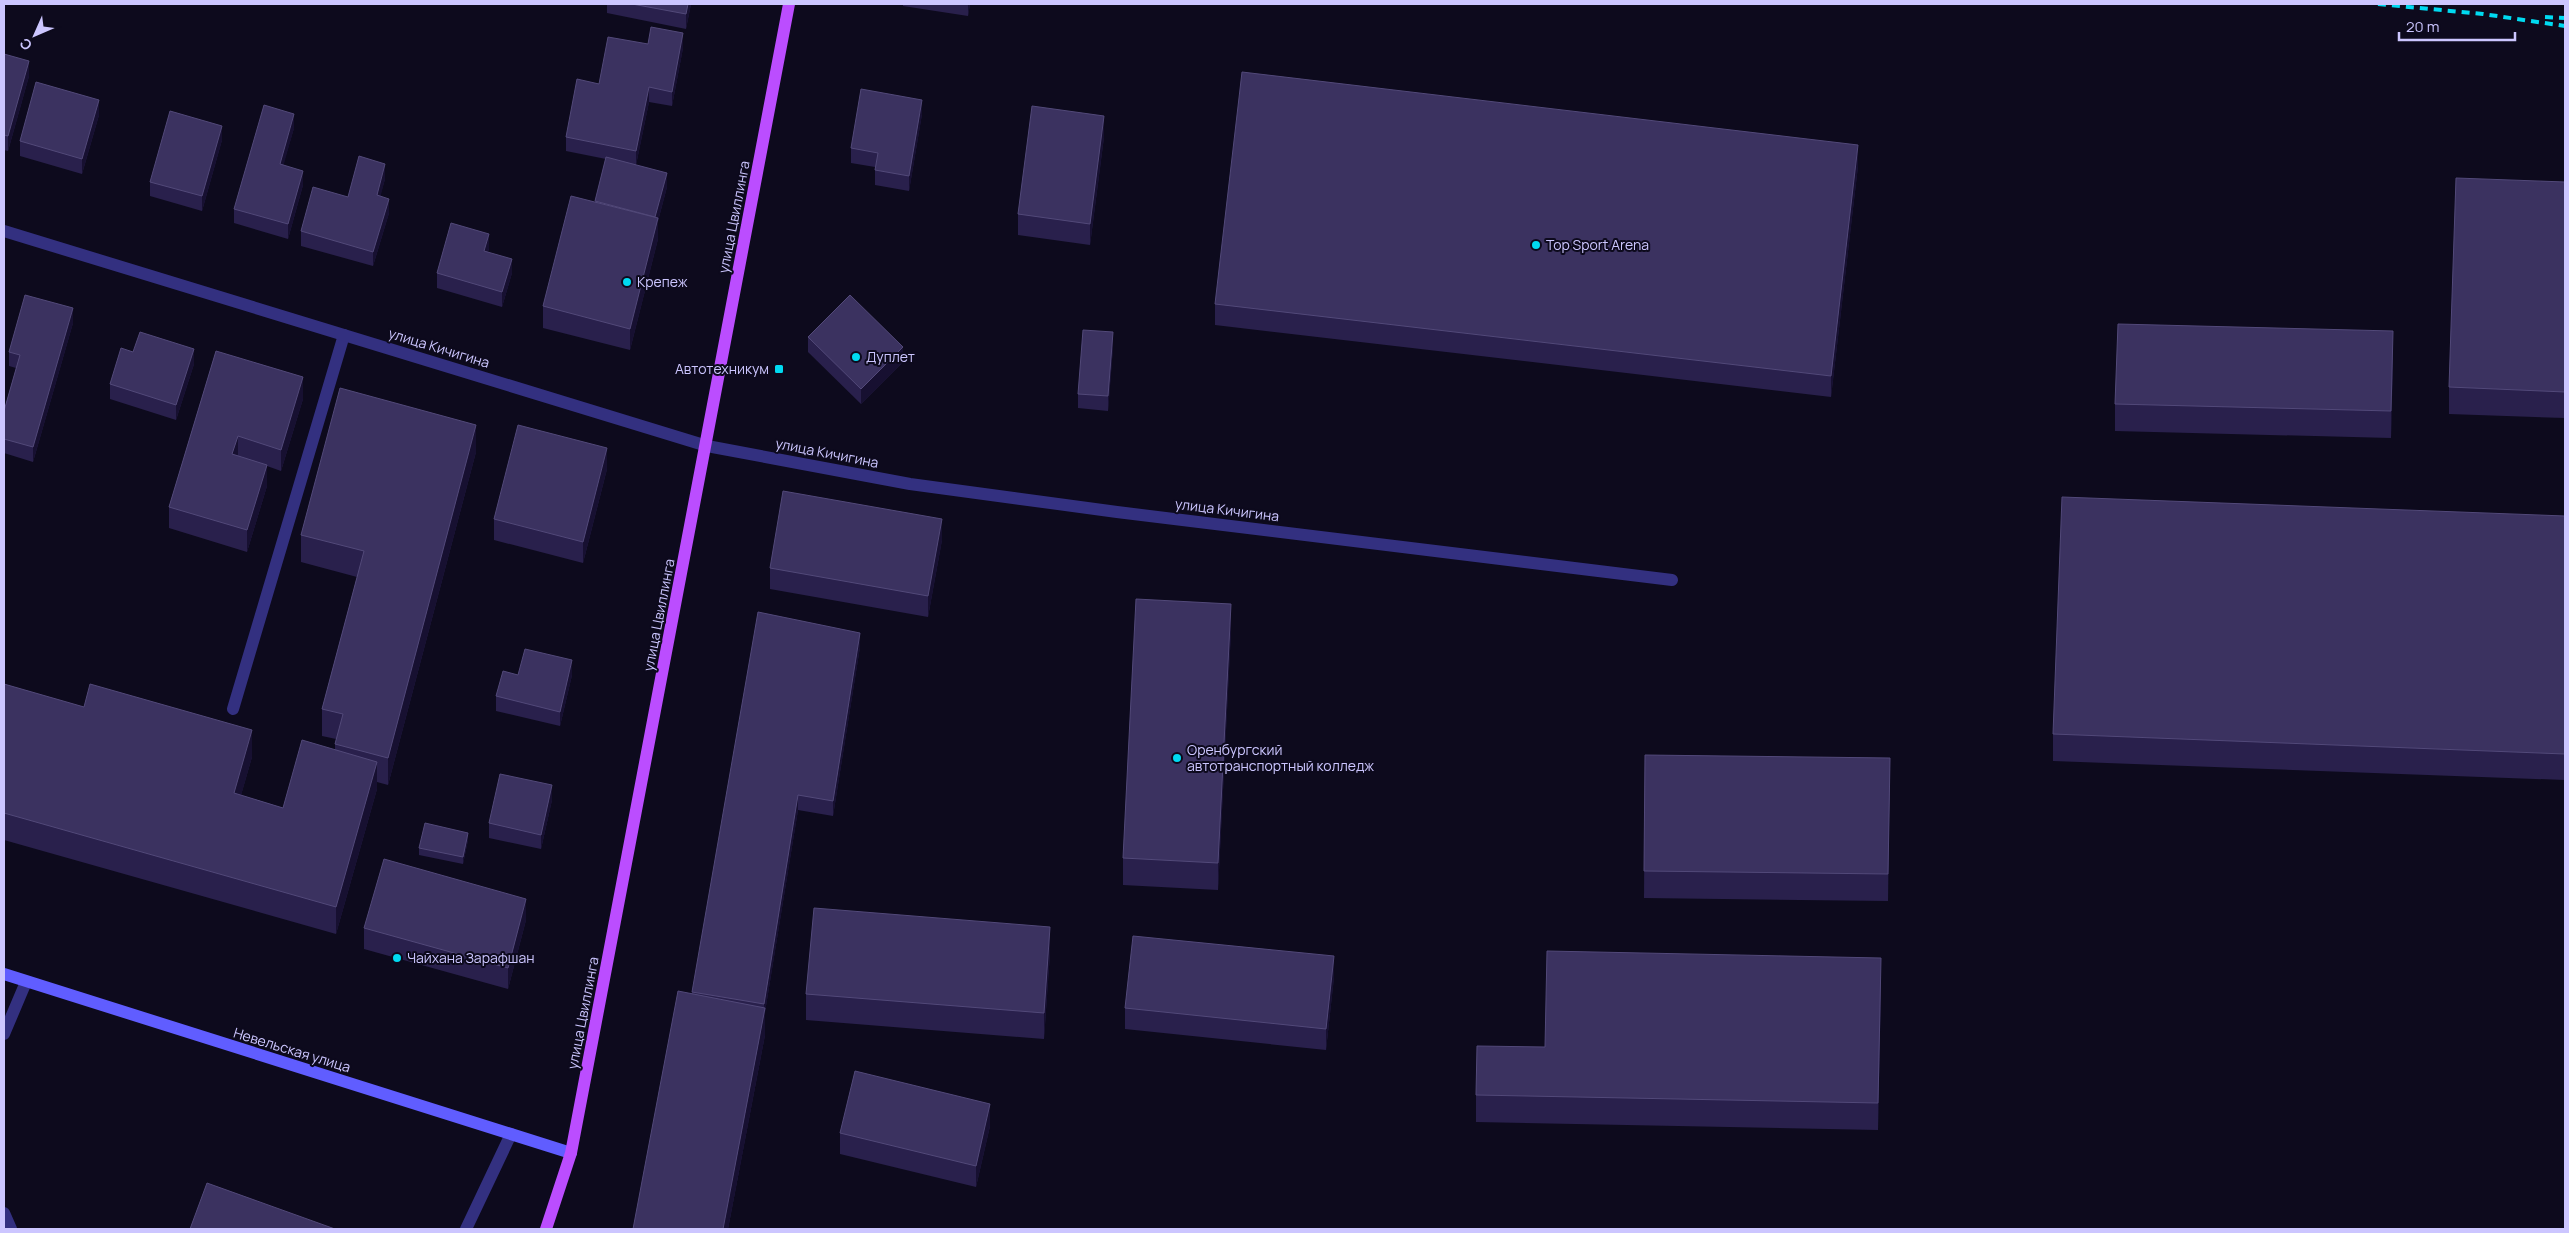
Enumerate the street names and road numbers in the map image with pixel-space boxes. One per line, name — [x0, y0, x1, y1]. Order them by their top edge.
street label: улица Цвиллинга — [713, 159, 754, 275]
street label: улица Кичигина — [386, 323, 492, 372]
street label: улица Кичигина — [774, 433, 880, 472]
street label: улица Кичигина — [1174, 494, 1280, 525]
street label: улица Цвиллинга — [638, 557, 679, 673]
street label: улица Цвиллинга — [562, 955, 603, 1071]
street label: Невельская улица — [231, 1023, 353, 1076]

